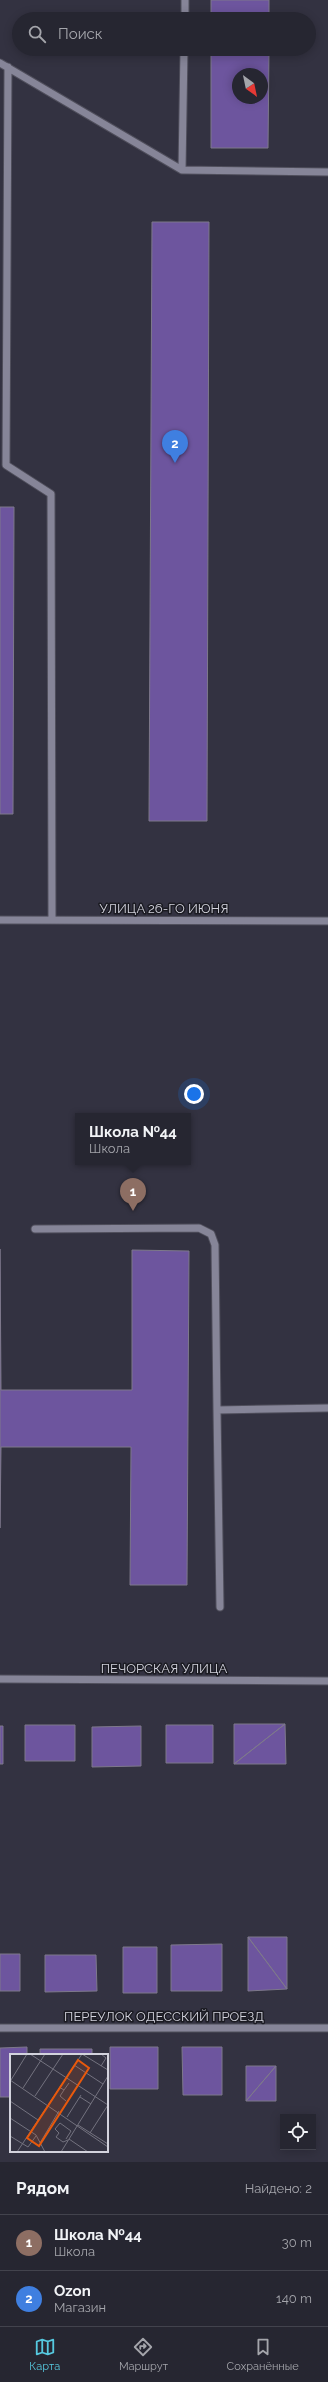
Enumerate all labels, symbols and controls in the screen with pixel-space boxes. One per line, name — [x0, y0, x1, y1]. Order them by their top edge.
search box — [12, 12, 316, 56]
icon: search — [26, 23, 48, 45]
text: Поиск — [58, 25, 103, 43]
north arrow — [232, 68, 268, 104]
pin: 2 — [162, 430, 188, 463]
street label: УЛИЦА 26-ГО ИЮНЯ — [100, 901, 228, 916]
your location — [184, 1084, 204, 1104]
popup — [75, 1113, 191, 1165]
text: Школа №44 — [89, 1123, 177, 1141]
text: Школа — [89, 1141, 130, 1156]
pin: 1 — [120, 1178, 146, 1211]
street label: ПЕЧОРСКАЯ УЛИЦА — [101, 1661, 228, 1676]
street label: ПЕРЕУЛОК ОДЕССКИЙ ПРОЕЗД — [64, 2009, 264, 2024]
inset map — [10, 2054, 108, 2152]
map controls — [280, 2114, 316, 2150]
button: locate — [280, 2114, 316, 2150]
text: Рядом — [16, 2178, 69, 2198]
text: Найдено: 2 — [245, 2181, 312, 2196]
text: Школа №44 — [54, 2226, 142, 2244]
text: 1 — [26, 2235, 32, 2250]
text: 30 m — [282, 2235, 312, 2250]
text: Школа — [54, 2244, 95, 2259]
text: Ozon — [54, 2282, 91, 2300]
text: 2 — [25, 2291, 33, 2306]
text: 140 m — [276, 2291, 312, 2306]
text: Магазин — [54, 2300, 106, 2315]
tab: Карта — [29, 2336, 60, 2373]
tab: Маршрут — [119, 2336, 168, 2373]
tab: Сохранённые — [227, 2336, 299, 2373]

